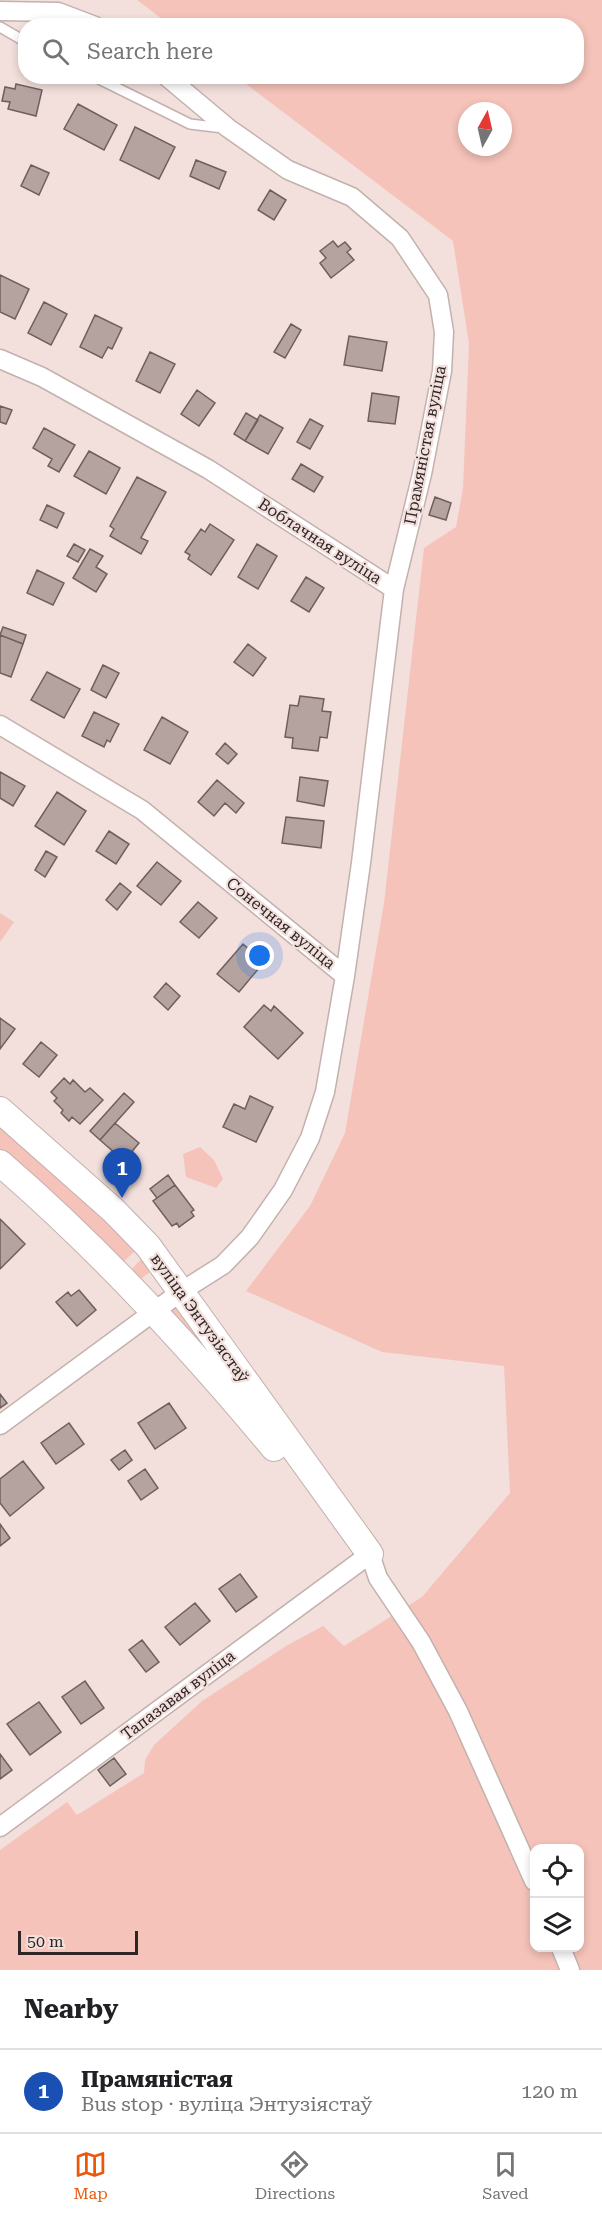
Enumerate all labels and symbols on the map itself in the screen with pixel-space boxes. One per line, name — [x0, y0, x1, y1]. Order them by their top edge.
north arrow — [458, 102, 512, 156]
street label: Прамяністая вуліца — [400, 364, 450, 526]
street label: Воблачная вуліца — [255, 494, 385, 588]
street label: Сонечная вуліца — [223, 873, 340, 973]
your location — [245, 941, 274, 970]
pin: 1 — [102, 1148, 142, 1198]
street label: вуліца Энтузіястаў — [147, 1250, 254, 1387]
street label: Тапазавая вуліца — [117, 1646, 239, 1744]
scale bar — [18, 1928, 138, 1956]

